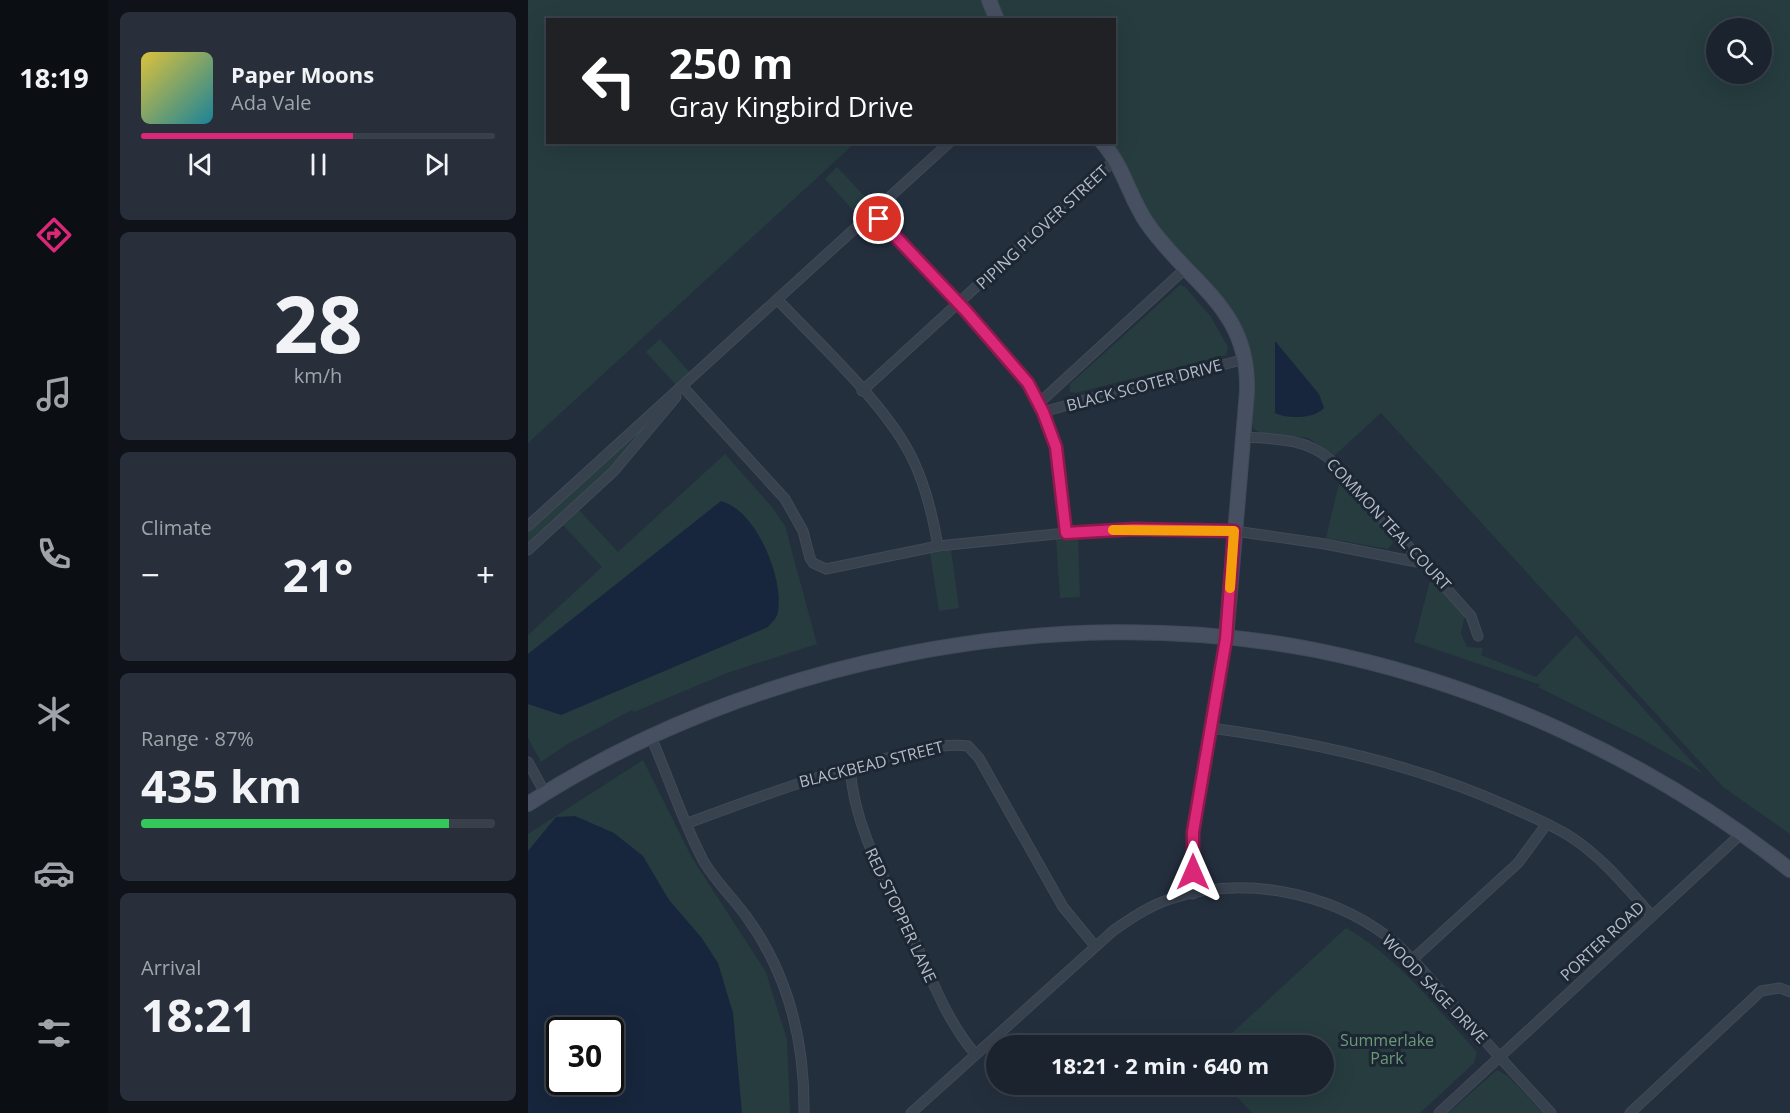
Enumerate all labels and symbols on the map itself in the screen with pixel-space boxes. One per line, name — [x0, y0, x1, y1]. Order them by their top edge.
street label: PIPING PLOVER STREET — [971, 160, 1113, 294]
pin — [853, 193, 904, 244]
street label: BLACK SCOTER DRIVE — [1064, 354, 1224, 416]
street label: COMMON TEAL COURT — [1322, 453, 1456, 595]
street label: BLACKBEAD STREET — [797, 735, 946, 793]
position arrow — [1161, 840, 1225, 904]
street label: RED STOPPER LANE — [860, 844, 942, 986]
street label: PORTER ROAD — [1555, 896, 1649, 986]
street label: WOOD SAGE DRIVE — [1377, 930, 1493, 1048]
speed limit sign: 30 — [546, 1017, 624, 1095]
park label: Summerlake Park — [1340, 1029, 1434, 1069]

